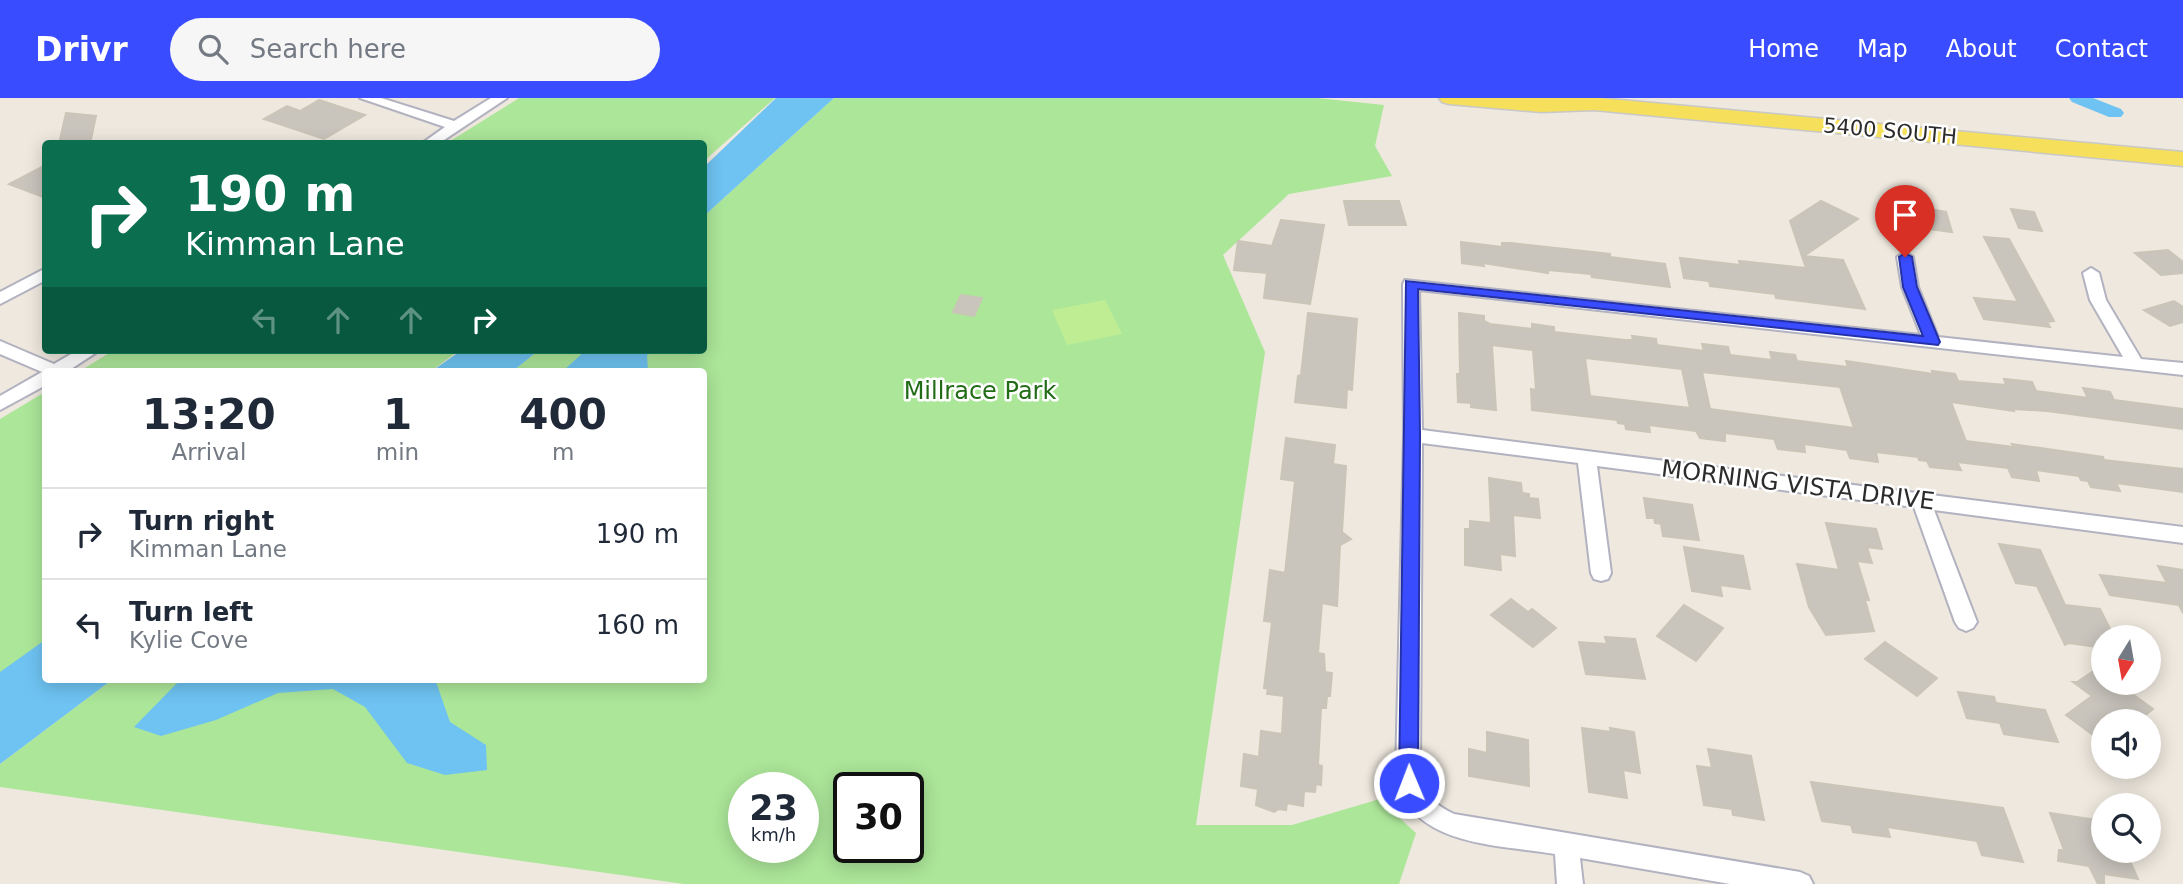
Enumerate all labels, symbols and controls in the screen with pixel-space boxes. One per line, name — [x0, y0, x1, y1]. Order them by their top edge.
search box — [170, 18, 660, 81]
text: Drivr — [35, 30, 128, 69]
icon: search — [194, 30, 232, 68]
text: Search here — [250, 34, 406, 64]
text: Home — [1748, 35, 1819, 63]
text: Map — [1857, 35, 1908, 63]
text: About — [1946, 35, 2017, 63]
text: Contact — [2055, 35, 2148, 63]
street label: 5400 SOUTH — [1822, 113, 1958, 149]
text: 190 m — [185, 166, 355, 223]
icon: right — [70, 168, 161, 259]
pin — [1875, 185, 1935, 257]
icon: arrive — [1886, 196, 1924, 234]
text: Kimman Lane — [185, 225, 405, 263]
icon: left — [246, 301, 284, 339]
icon: ahead — [319, 301, 357, 339]
icon: ahead — [392, 301, 430, 339]
icon: right — [465, 301, 503, 339]
park label: Millrace Park — [904, 377, 1056, 405]
text: 13:20 — [142, 390, 276, 439]
text: 1 — [383, 390, 412, 439]
text: 400 — [519, 390, 607, 439]
text: Arrival — [172, 439, 246, 465]
text: min — [376, 439, 419, 465]
text: m — [552, 439, 574, 465]
street label: MORNING VISTA DRIVE — [1660, 454, 1936, 516]
text: Turn right — [129, 506, 274, 536]
icon: right — [70, 515, 108, 553]
text: 190 m — [596, 519, 679, 549]
text: Kimman Lane — [129, 536, 287, 562]
text: Turn left — [129, 597, 253, 627]
icon: left — [70, 606, 108, 644]
text: 160 m — [596, 610, 679, 640]
north arrow — [2091, 625, 2161, 695]
map controls — [2091, 625, 2161, 863]
text: Kylie Cove — [129, 627, 248, 653]
button: sound — [2091, 709, 2161, 779]
position arrow — [1372, 746, 1446, 820]
speed limit sign: 30 — [833, 772, 924, 863]
text: 23 — [749, 788, 798, 828]
button: search — [2091, 793, 2161, 863]
text: km/h — [751, 824, 796, 845]

